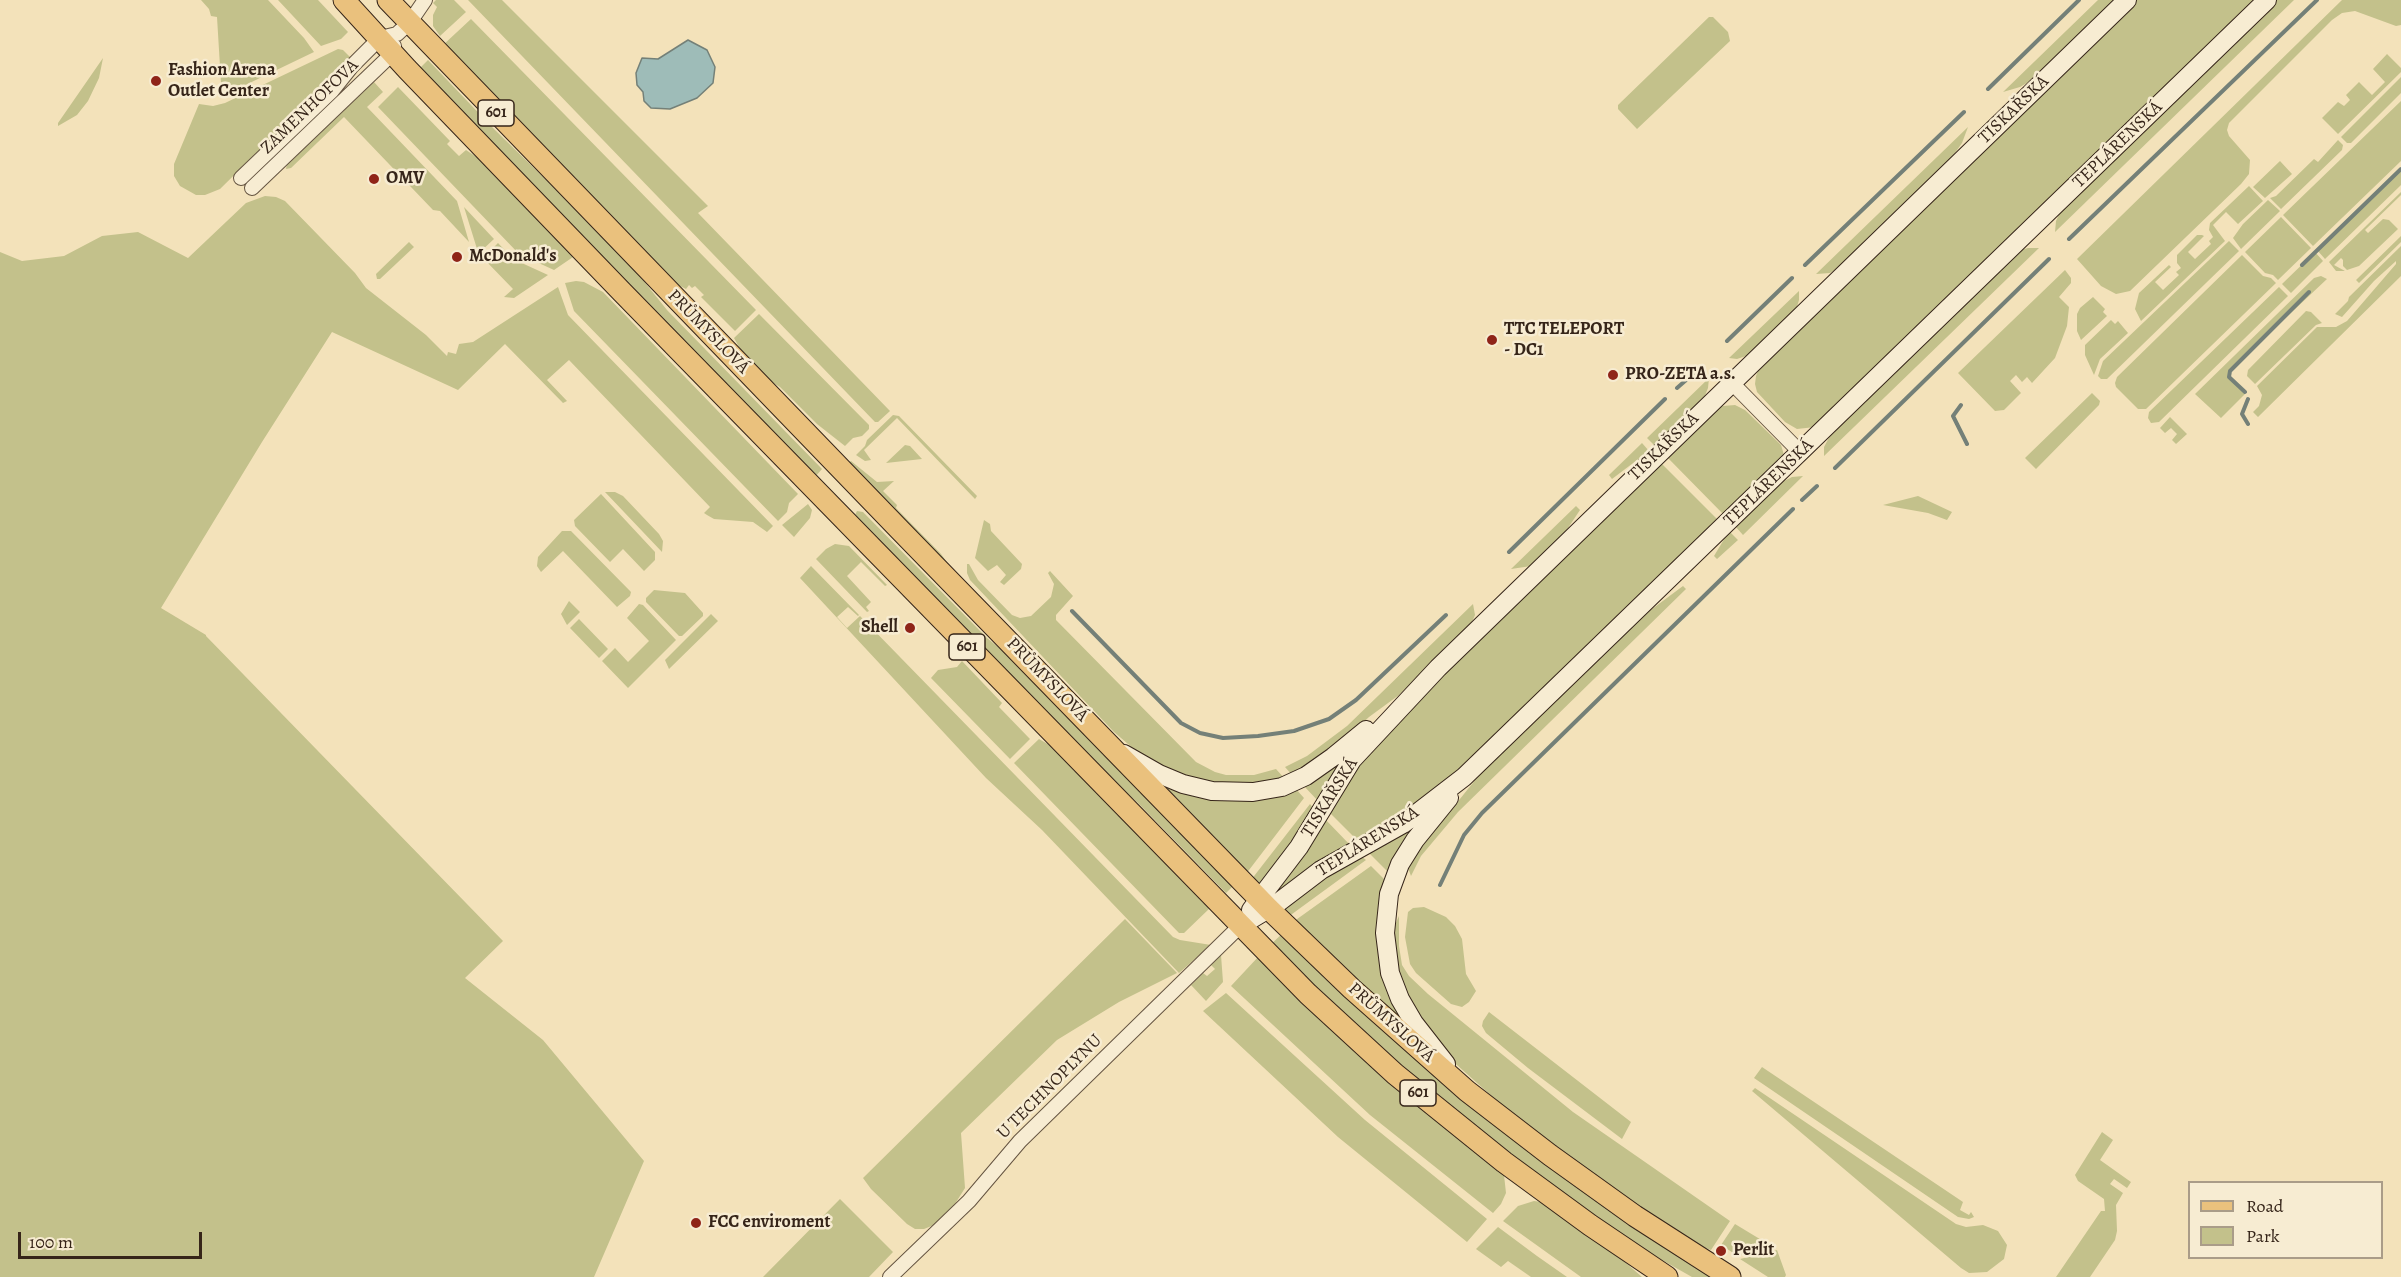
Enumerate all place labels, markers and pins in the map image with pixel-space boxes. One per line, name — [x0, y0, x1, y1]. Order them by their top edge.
place label: Fashion Arena Outlet Center — [168, 60, 276, 103]
marker: Fashion Arena Outlet Center — [149, 74, 163, 88]
place label: OMV — [386, 168, 424, 190]
marker: OMV — [367, 172, 381, 186]
place label: McDonald's — [469, 246, 557, 268]
marker: McDonald's — [450, 250, 464, 264]
place label: TTC TELEPORT - DC1 — [1504, 319, 1624, 362]
marker: TTC TELEPORT - DC1 — [1485, 333, 1499, 347]
place label: PRO-ZETA a.s. — [1625, 364, 1736, 386]
marker: PRO-ZETA a.s. — [1606, 368, 1620, 382]
place label: Shell — [861, 617, 898, 639]
marker: Shell — [903, 621, 917, 635]
place label: FCC enviroment — [708, 1212, 830, 1234]
marker: FCC enviroment — [689, 1216, 703, 1230]
place label: Perlit — [1733, 1240, 1774, 1262]
marker: Perlit — [1714, 1244, 1728, 1258]

